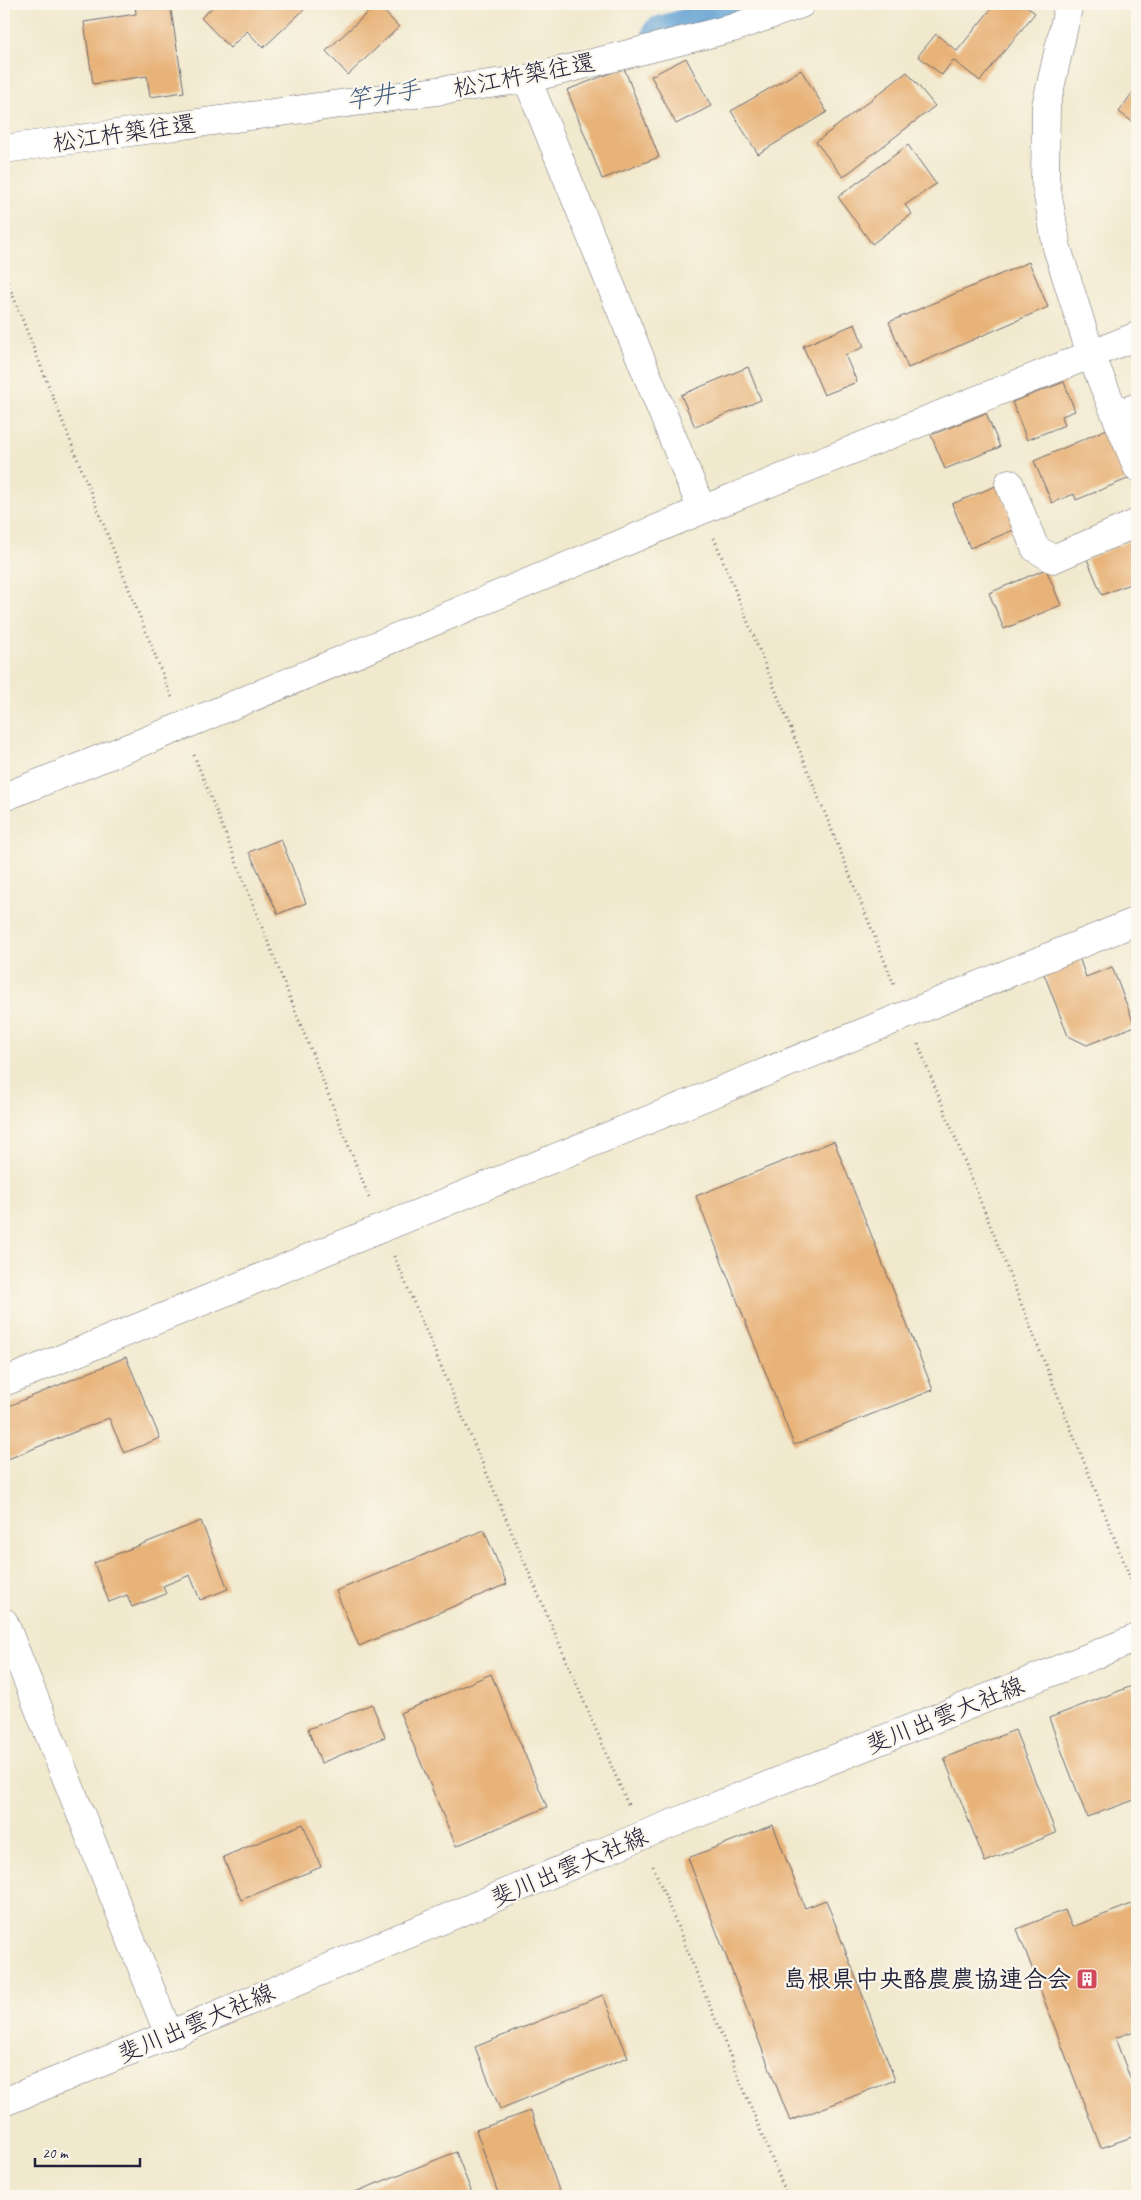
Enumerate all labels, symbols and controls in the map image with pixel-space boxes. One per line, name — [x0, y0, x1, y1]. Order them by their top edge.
street label: 松江杵築往還 — [450, 47, 598, 103]
water label: 竿井手 — [343, 73, 424, 117]
street label: 松江杵築往還 — [51, 108, 197, 158]
street label: 斐川出雲大社線 — [861, 1670, 1029, 1760]
street label: 斐川出雲大社線 — [486, 1820, 652, 1914]
place label: 島根県中央酪農農協連合会 — [783, 1964, 1071, 1994]
building icon: 島根県中央酪農農協連合会 — [1075, 1967, 1099, 1991]
street label: 斐川出雲大社線 — [113, 1976, 279, 2070]
scale bar — [35, 2135, 140, 2167]
text: 20 m — [42, 2144, 69, 2163]

